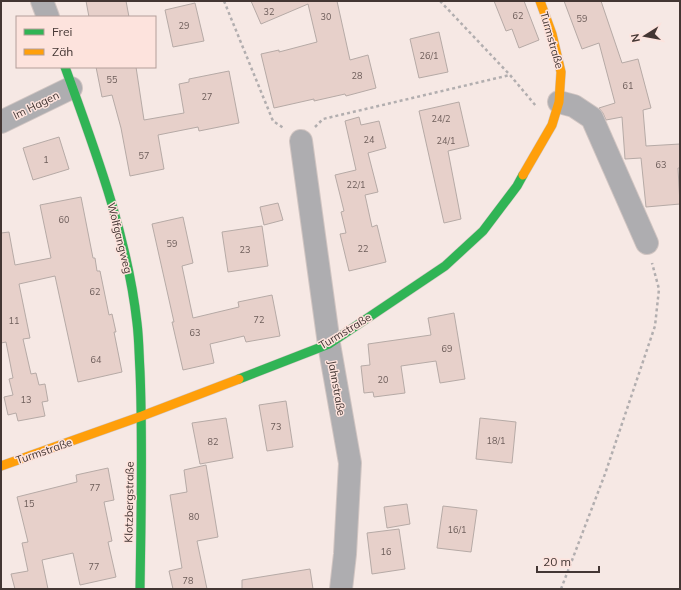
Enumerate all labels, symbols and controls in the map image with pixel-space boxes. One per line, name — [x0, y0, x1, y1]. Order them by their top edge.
house number: 32 — [264, 6, 274, 17]
house number: 62 — [513, 10, 523, 21]
street label: Turmstraße — [537, 10, 567, 70]
house number: 30 — [321, 11, 331, 22]
house number: 59 — [577, 13, 587, 24]
legend — [16, 16, 156, 68]
north arrow — [625, 16, 665, 56]
house number: 29 — [179, 20, 189, 31]
text: Frei — [52, 24, 72, 39]
text: N — [628, 32, 643, 43]
text: Zäh — [52, 44, 73, 59]
house number: 26/1 — [420, 50, 438, 61]
house number: 28 — [352, 70, 362, 81]
house number: 55 — [107, 74, 118, 85]
house number: 61 — [623, 80, 633, 91]
street label: Im Hagen — [11, 88, 61, 122]
house number: 27 — [202, 91, 212, 102]
house number: 24/2 — [432, 113, 450, 124]
house number: 24 — [364, 134, 375, 145]
house number: 24/1 — [437, 135, 455, 146]
house number: 57 — [139, 150, 149, 161]
house number: 1 — [43, 154, 49, 165]
house number: 63 — [656, 159, 666, 170]
house number: 22/1 — [347, 179, 365, 190]
street label: Wolfgangweg — [104, 201, 136, 275]
house number: 60 — [59, 214, 69, 225]
house number: 59 — [167, 238, 177, 249]
house number: 22 — [358, 243, 368, 254]
house number: 23 — [240, 244, 250, 255]
house number: 62 — [90, 286, 100, 297]
street label: Turmstraße — [316, 310, 374, 352]
house number: 72 — [254, 314, 264, 325]
house number: 11 — [9, 315, 19, 326]
house number: 63 — [190, 327, 200, 338]
house number: 69 — [442, 343, 452, 354]
house number: 64 — [91, 354, 102, 365]
street label: Jahnstraße — [325, 359, 349, 417]
house number: 20 — [378, 374, 388, 385]
house number: 13 — [21, 394, 31, 405]
house number: 73 — [271, 421, 281, 432]
street label: Turmstraße — [14, 435, 74, 467]
house number: 18/1 — [487, 435, 505, 446]
house number: 82 — [208, 436, 218, 447]
street label: Klotzbergstraße — [121, 461, 137, 543]
house number: 77 — [90, 482, 100, 493]
house number: 15 — [24, 498, 35, 509]
house number: 80 — [189, 511, 199, 522]
house number: 16/1 — [448, 524, 466, 535]
house number: 16 — [381, 546, 391, 557]
scale bar — [537, 548, 599, 574]
text: 20 m — [543, 554, 571, 569]
house number: 77 — [89, 561, 99, 572]
house number: 78 — [183, 575, 193, 586]

